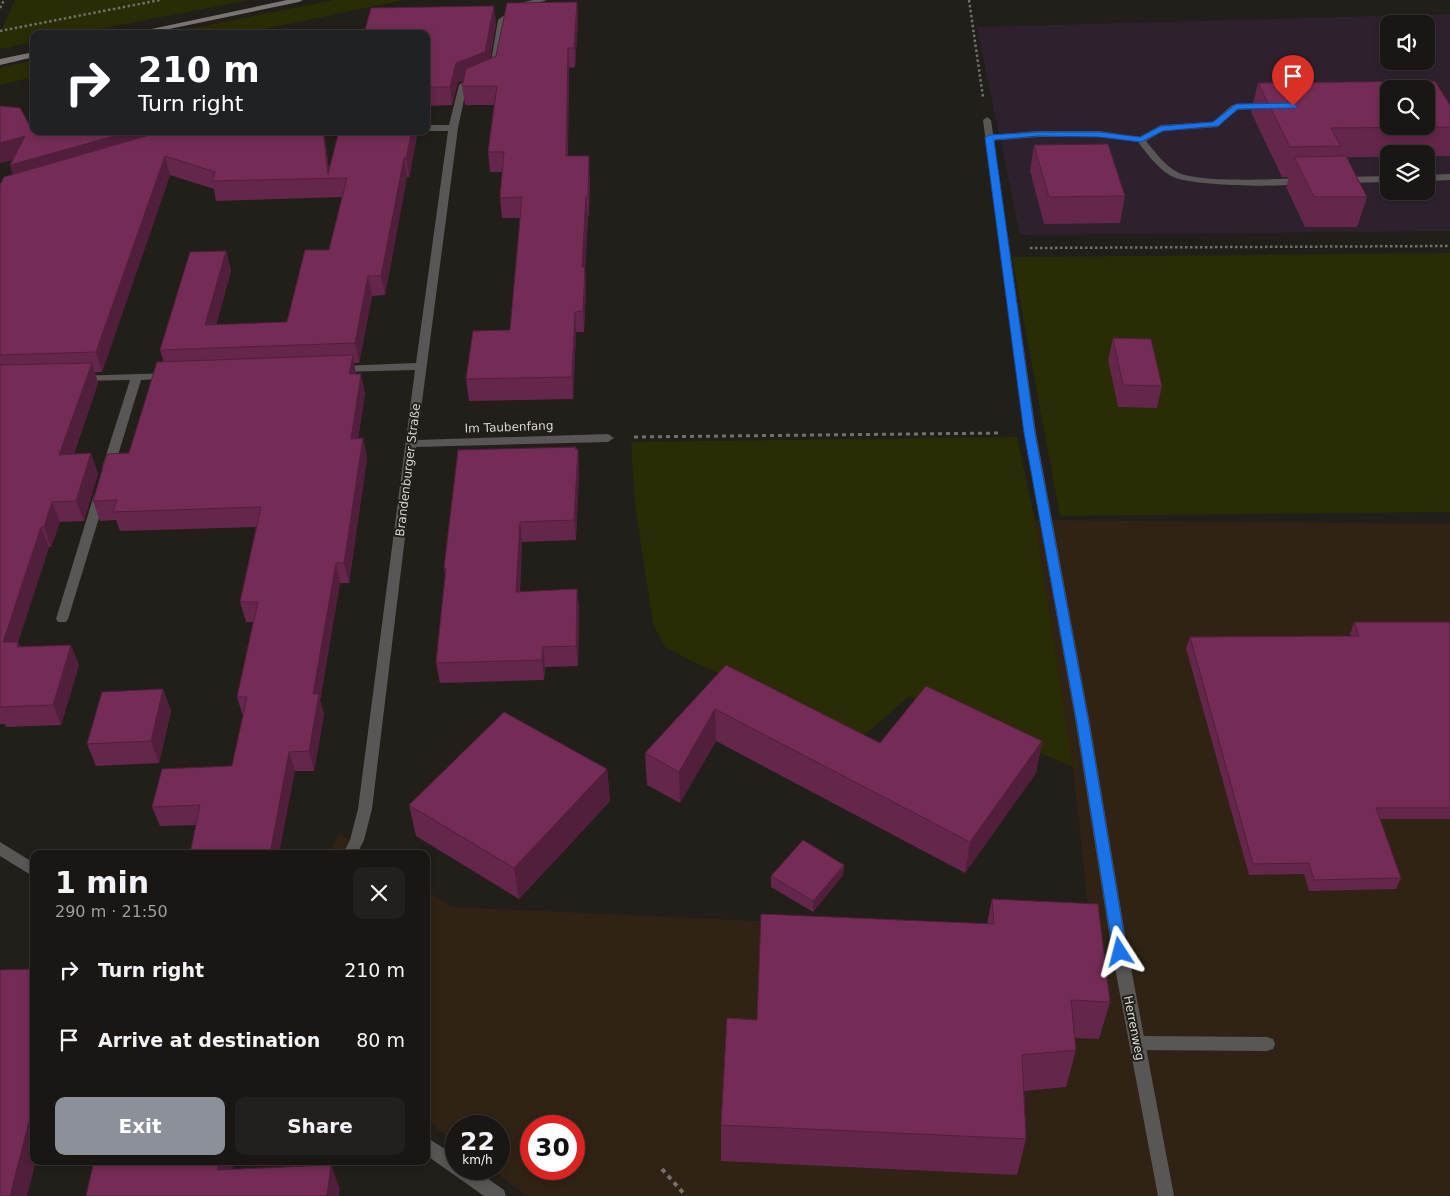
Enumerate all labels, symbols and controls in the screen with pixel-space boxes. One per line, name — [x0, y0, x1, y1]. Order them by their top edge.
map controls — [1380, 15, 1435, 200]
button: sound — [1380, 15, 1435, 70]
icon: right — [55, 50, 120, 115]
text: 210 m — [138, 50, 260, 90]
pin — [1272, 55, 1314, 106]
icon: arrive — [1279, 62, 1307, 90]
button: search — [1380, 80, 1435, 135]
text: Turn right — [138, 91, 243, 116]
button: layers — [1380, 145, 1435, 200]
street label: Brandenburger Straße — [393, 403, 423, 537]
street label: Im Taubenfang — [464, 418, 554, 436]
text: 1 min — [55, 865, 149, 900]
button: close — [353, 867, 405, 919]
text: 290 m · 21:50 — [55, 902, 168, 921]
position arrow — [1093, 925, 1145, 977]
icon: right — [55, 956, 83, 984]
text: Turn right — [98, 959, 204, 981]
text: 210 m — [344, 959, 405, 981]
street label: Herrenweg — [1121, 994, 1147, 1062]
icon: arrive — [55, 1026, 83, 1054]
text: Arrive at destination — [98, 1029, 320, 1051]
text: 80 m — [356, 1029, 405, 1051]
button: Exit — [55, 1097, 225, 1155]
button: Share — [235, 1097, 405, 1155]
speed limit sign: 30 — [520, 1115, 585, 1180]
text: 22 — [460, 1127, 495, 1156]
text: km/h — [462, 1153, 493, 1167]

